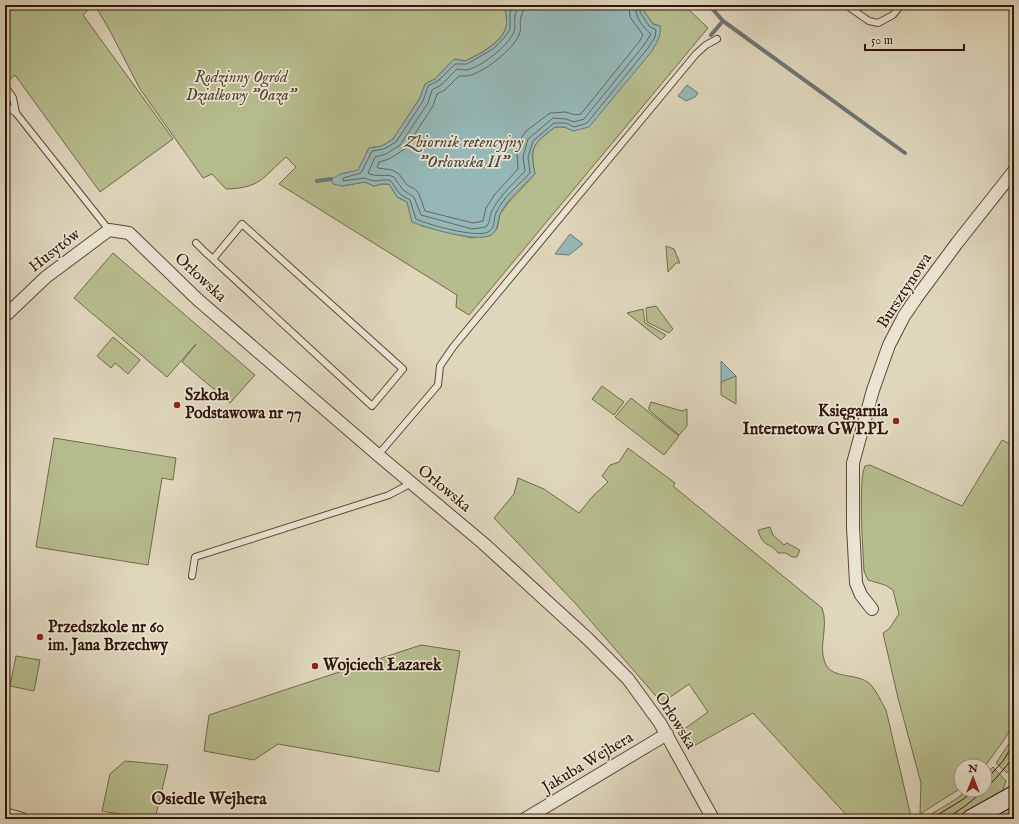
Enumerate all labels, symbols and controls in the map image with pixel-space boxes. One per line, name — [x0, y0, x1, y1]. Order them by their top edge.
scale bar — [865, 26, 964, 52]
text: 50 m — [871, 33, 893, 48]
park label: Rodzinny Ogród Działkowy "Oaza" — [186, 68, 298, 106]
water label: Zbiornik retencyjny "Orłowska II" — [403, 132, 524, 173]
street label: Husytów — [25, 224, 85, 277]
street label: Orłowska — [170, 249, 230, 307]
street label: Bursztynowa — [873, 250, 937, 332]
place label: Szkoła Podstawowa nr 77 — [185, 386, 302, 424]
marker: Szkoła Podstawowa nr 77 — [172, 400, 182, 410]
place label: Księgarnia Internetowa GWP.PL — [743, 402, 889, 440]
marker: Księgarnia Internetowa GWP.PL — [891, 416, 901, 426]
street label: Orłowska — [413, 461, 475, 517]
place label: Przedszkole nr 60 im. Jana Brzechwy — [48, 618, 169, 656]
marker: Przedszkole nr 60 im. Jana Brzechwy — [35, 632, 45, 642]
place label: Wojciech Łazarek — [322, 656, 442, 676]
marker: Wojciech Łazarek — [310, 661, 320, 671]
street label: Orłowska — [650, 689, 700, 753]
street label: Jakuba Wejhera — [537, 728, 637, 799]
north arrow — [953, 758, 993, 798]
text: N — [967, 762, 978, 776]
district label: Osiedle Wejhera — [151, 789, 267, 810]

